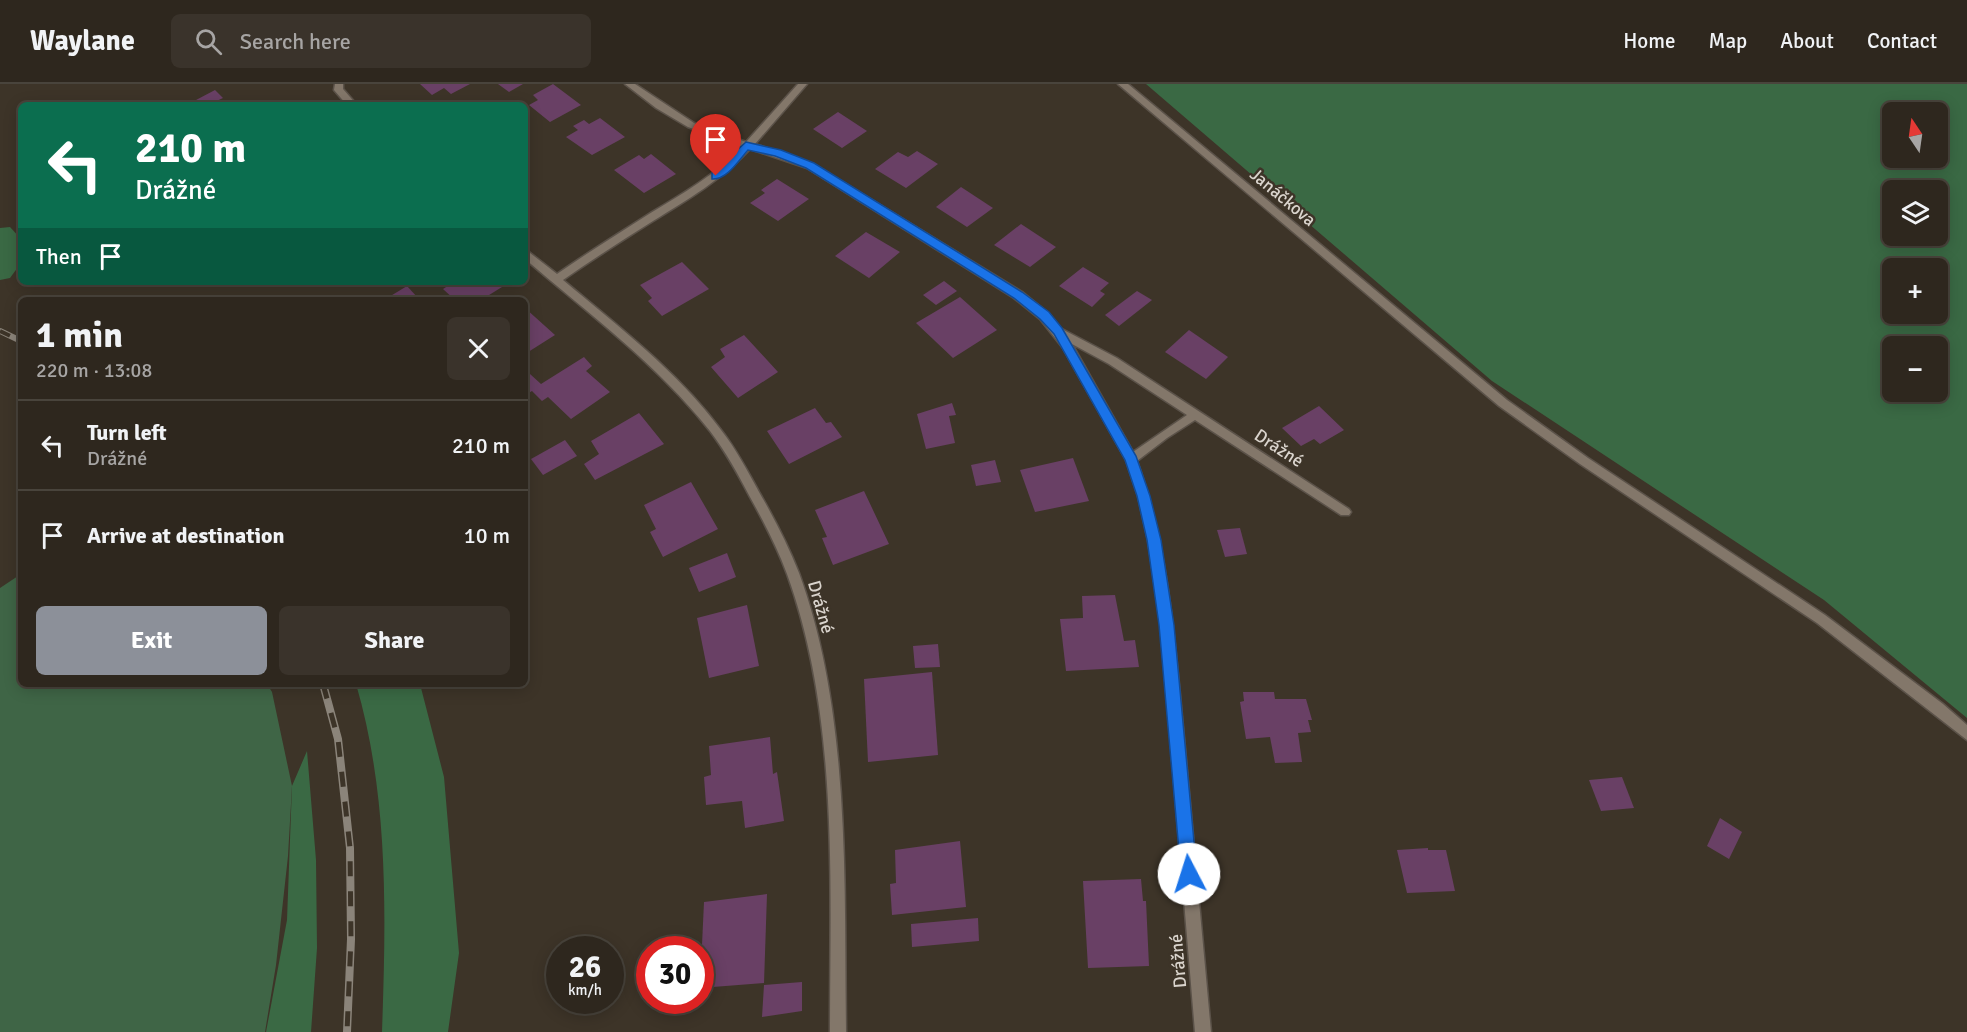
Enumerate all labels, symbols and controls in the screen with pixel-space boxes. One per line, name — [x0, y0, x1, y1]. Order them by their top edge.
search box — [171, 14, 591, 68]
text: Waylane — [30, 24, 135, 58]
icon: search — [192, 25, 225, 58]
text: Search here — [240, 28, 351, 55]
text: Home — [1623, 28, 1676, 54]
text: Map — [1709, 28, 1747, 54]
text: About — [1780, 28, 1834, 54]
text: Contact — [1867, 28, 1937, 54]
north arrow — [1882, 102, 1948, 168]
map controls — [1882, 102, 1948, 402]
pin — [690, 114, 741, 176]
text: 210 m — [135, 123, 246, 174]
icon: arrive — [699, 123, 732, 156]
icon: left — [36, 126, 114, 204]
street label: Janáčkova — [1246, 163, 1320, 231]
text: Drážné — [135, 174, 216, 207]
button: layers — [1882, 180, 1948, 246]
icon: arrive — [94, 240, 127, 273]
text: Then — [36, 243, 82, 270]
button: + — [1882, 258, 1948, 324]
text: 1 min — [36, 313, 123, 358]
button: close — [447, 317, 510, 380]
button: − — [1882, 336, 1948, 402]
text: 220 m · 13:08 — [36, 358, 152, 383]
text: Turn left — [87, 419, 167, 446]
street label: Drážné — [1250, 424, 1308, 472]
icon: left — [36, 429, 69, 462]
text: 210 m — [452, 432, 510, 459]
text: Drážné — [87, 446, 147, 471]
icon: arrive — [36, 519, 69, 552]
text: Arrive at destination — [87, 522, 284, 549]
text: 10 m — [464, 522, 510, 549]
street label: Drážné — [803, 578, 839, 636]
button: Exit — [36, 606, 267, 675]
button: Share — [279, 606, 510, 675]
position arrow — [1157, 842, 1221, 906]
street label: Drážné — [1165, 933, 1191, 989]
speed limit sign: 30 — [636, 936, 714, 1014]
text: 26 — [569, 949, 601, 986]
text: km/h — [568, 981, 602, 999]

